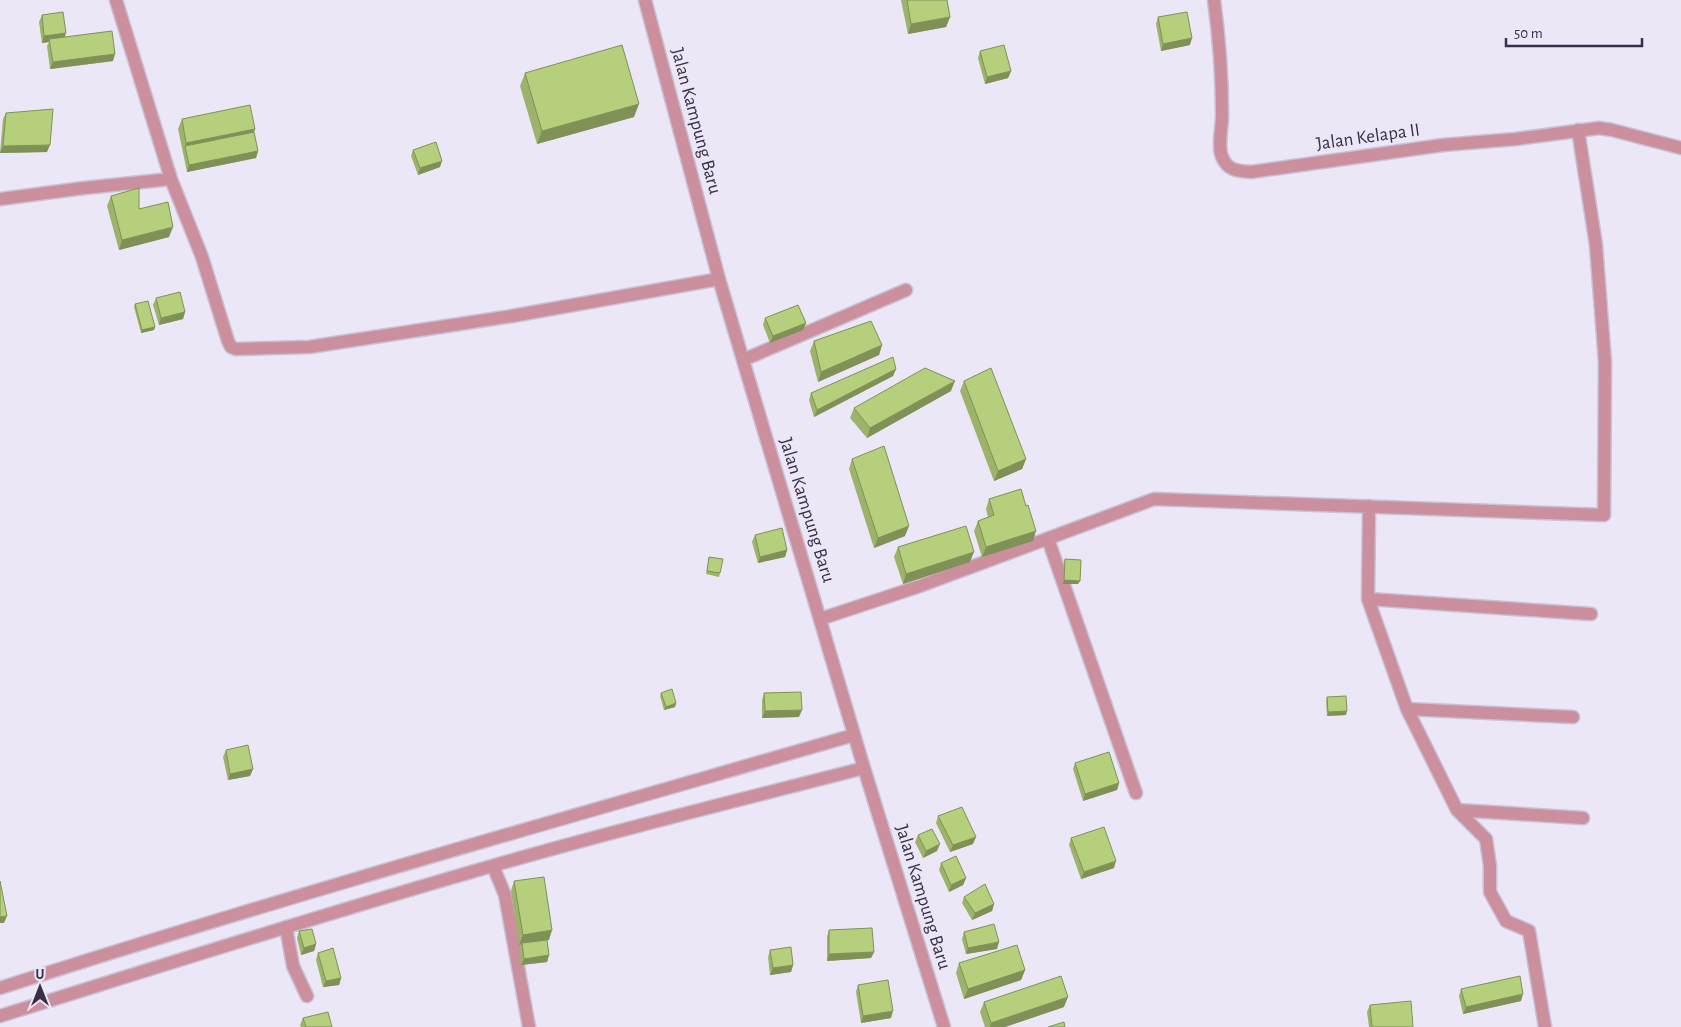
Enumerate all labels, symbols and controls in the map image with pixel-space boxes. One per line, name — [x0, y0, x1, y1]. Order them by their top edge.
scale bar — [1506, 15, 1642, 47]
text: 50 m — [1514, 26, 1543, 41]
street label: Jalan Kampung Baru — [667, 46, 725, 196]
street label: Jalan Kelapa II — [1315, 120, 1421, 154]
street label: Jalan Kampung Baru — [776, 435, 838, 585]
street label: Jalan Kampung Baru — [892, 822, 954, 972]
north arrow — [15, 962, 65, 1012]
text: U — [36, 968, 45, 982]

